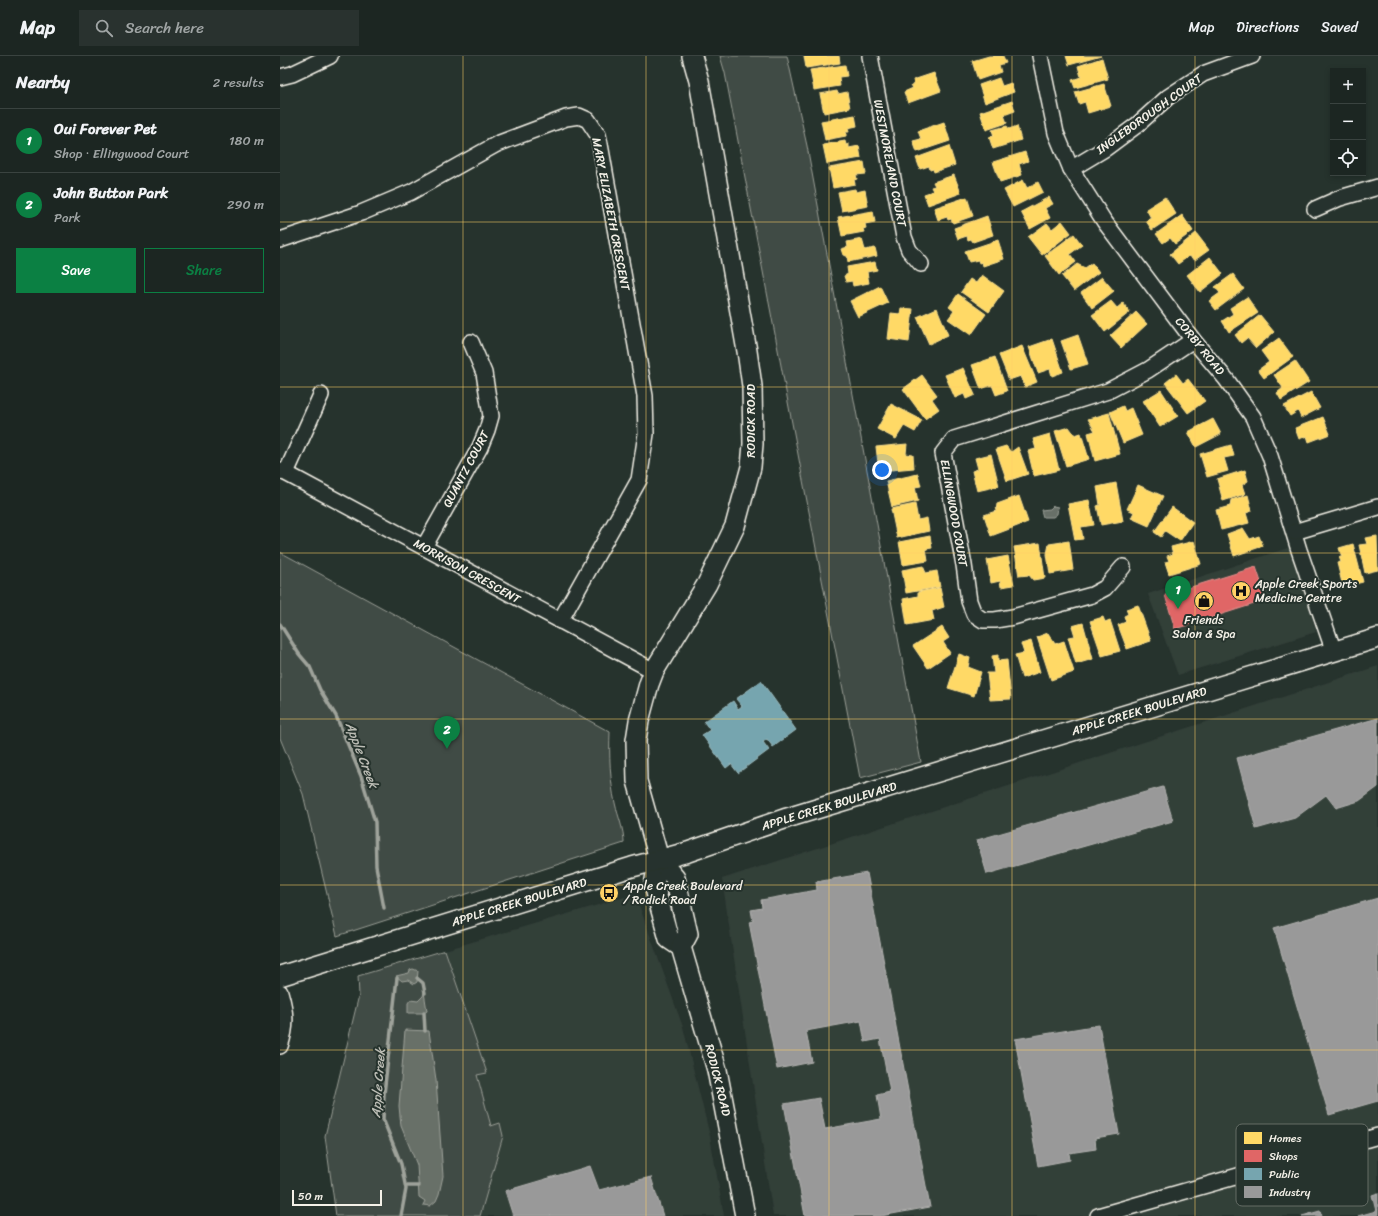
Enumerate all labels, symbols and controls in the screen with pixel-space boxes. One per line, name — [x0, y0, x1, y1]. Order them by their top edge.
search box — [79, 10, 359, 46]
text: Map — [20, 11, 55, 44]
text: Search here — [125, 15, 204, 41]
text: Map — [1188, 15, 1214, 40]
text: Directions — [1236, 15, 1299, 40]
text: Saved — [1321, 15, 1358, 40]
icon: search — [93, 17, 115, 39]
text: Nearby — [16, 67, 70, 97]
street label: INGLEBOROUGH COURT — [1090, 67, 1208, 161]
map controls — [1330, 68, 1366, 176]
button: + — [1330, 68, 1366, 104]
text: 2 results — [213, 71, 264, 94]
street label: WESTMORELAND COURT — [867, 98, 913, 229]
button: − — [1330, 104, 1366, 140]
text: Oui Forever Pet — [54, 116, 157, 142]
text: 1 — [26, 129, 32, 152]
text: 180 m — [229, 129, 264, 152]
street label: MARY ELIZABETH CRESCENT — [585, 136, 637, 293]
button: locate — [1330, 140, 1366, 176]
text: Shop · Ellingwood Court — [54, 142, 189, 165]
text: John Button Park — [54, 180, 168, 206]
text: 2 — [25, 193, 33, 216]
text: 290 m — [227, 193, 264, 216]
text: Park — [54, 206, 81, 229]
button: Save — [16, 248, 136, 293]
button: Share — [144, 248, 264, 293]
street label: CORBY ROAD — [1169, 312, 1231, 380]
street label: RODICK ROAD — [740, 384, 762, 458]
street label: QUANTZ COURT — [436, 425, 496, 512]
street label: ELLINGWOOD COURT — [934, 458, 974, 569]
your location — [872, 460, 892, 480]
street label: MORRISON CRESCENT — [409, 532, 525, 610]
place label: Apple Creek Sports Medicine Centre — [1254, 573, 1357, 609]
pin: 1 — [1165, 576, 1191, 609]
hospital icon: Apple Creek Sports Medicine Centre — [1230, 580, 1252, 602]
shop icon: Friends Salon & Spa — [1193, 590, 1215, 612]
place label: Friends Salon & Spa — [1172, 609, 1236, 645]
street label: APPLE CREEK BOULEVARD — [1068, 680, 1210, 742]
pin: 2 — [434, 716, 460, 749]
water label: Apple Creek — [338, 718, 386, 793]
street label: APPLE CREEK BOULEVARD — [758, 775, 900, 837]
street label: APPLE CREEK BOULEVARD — [448, 871, 590, 933]
place label: Apple Creek Boulevard / Rodick Road — [622, 875, 743, 911]
bus stop icon: Apple Creek Boulevard / Rodick Road — [598, 882, 620, 904]
street label: RODICK ROAD — [698, 1042, 738, 1118]
water label: Apple Creek — [364, 1046, 392, 1119]
legend — [1236, 1124, 1368, 1206]
text: Homes — [1269, 1129, 1302, 1148]
text: Shops — [1269, 1147, 1298, 1166]
text: Public — [1269, 1165, 1300, 1184]
text: Industry — [1268, 1183, 1311, 1202]
text: 50 m — [298, 1187, 323, 1206]
scale bar — [292, 1188, 382, 1207]

